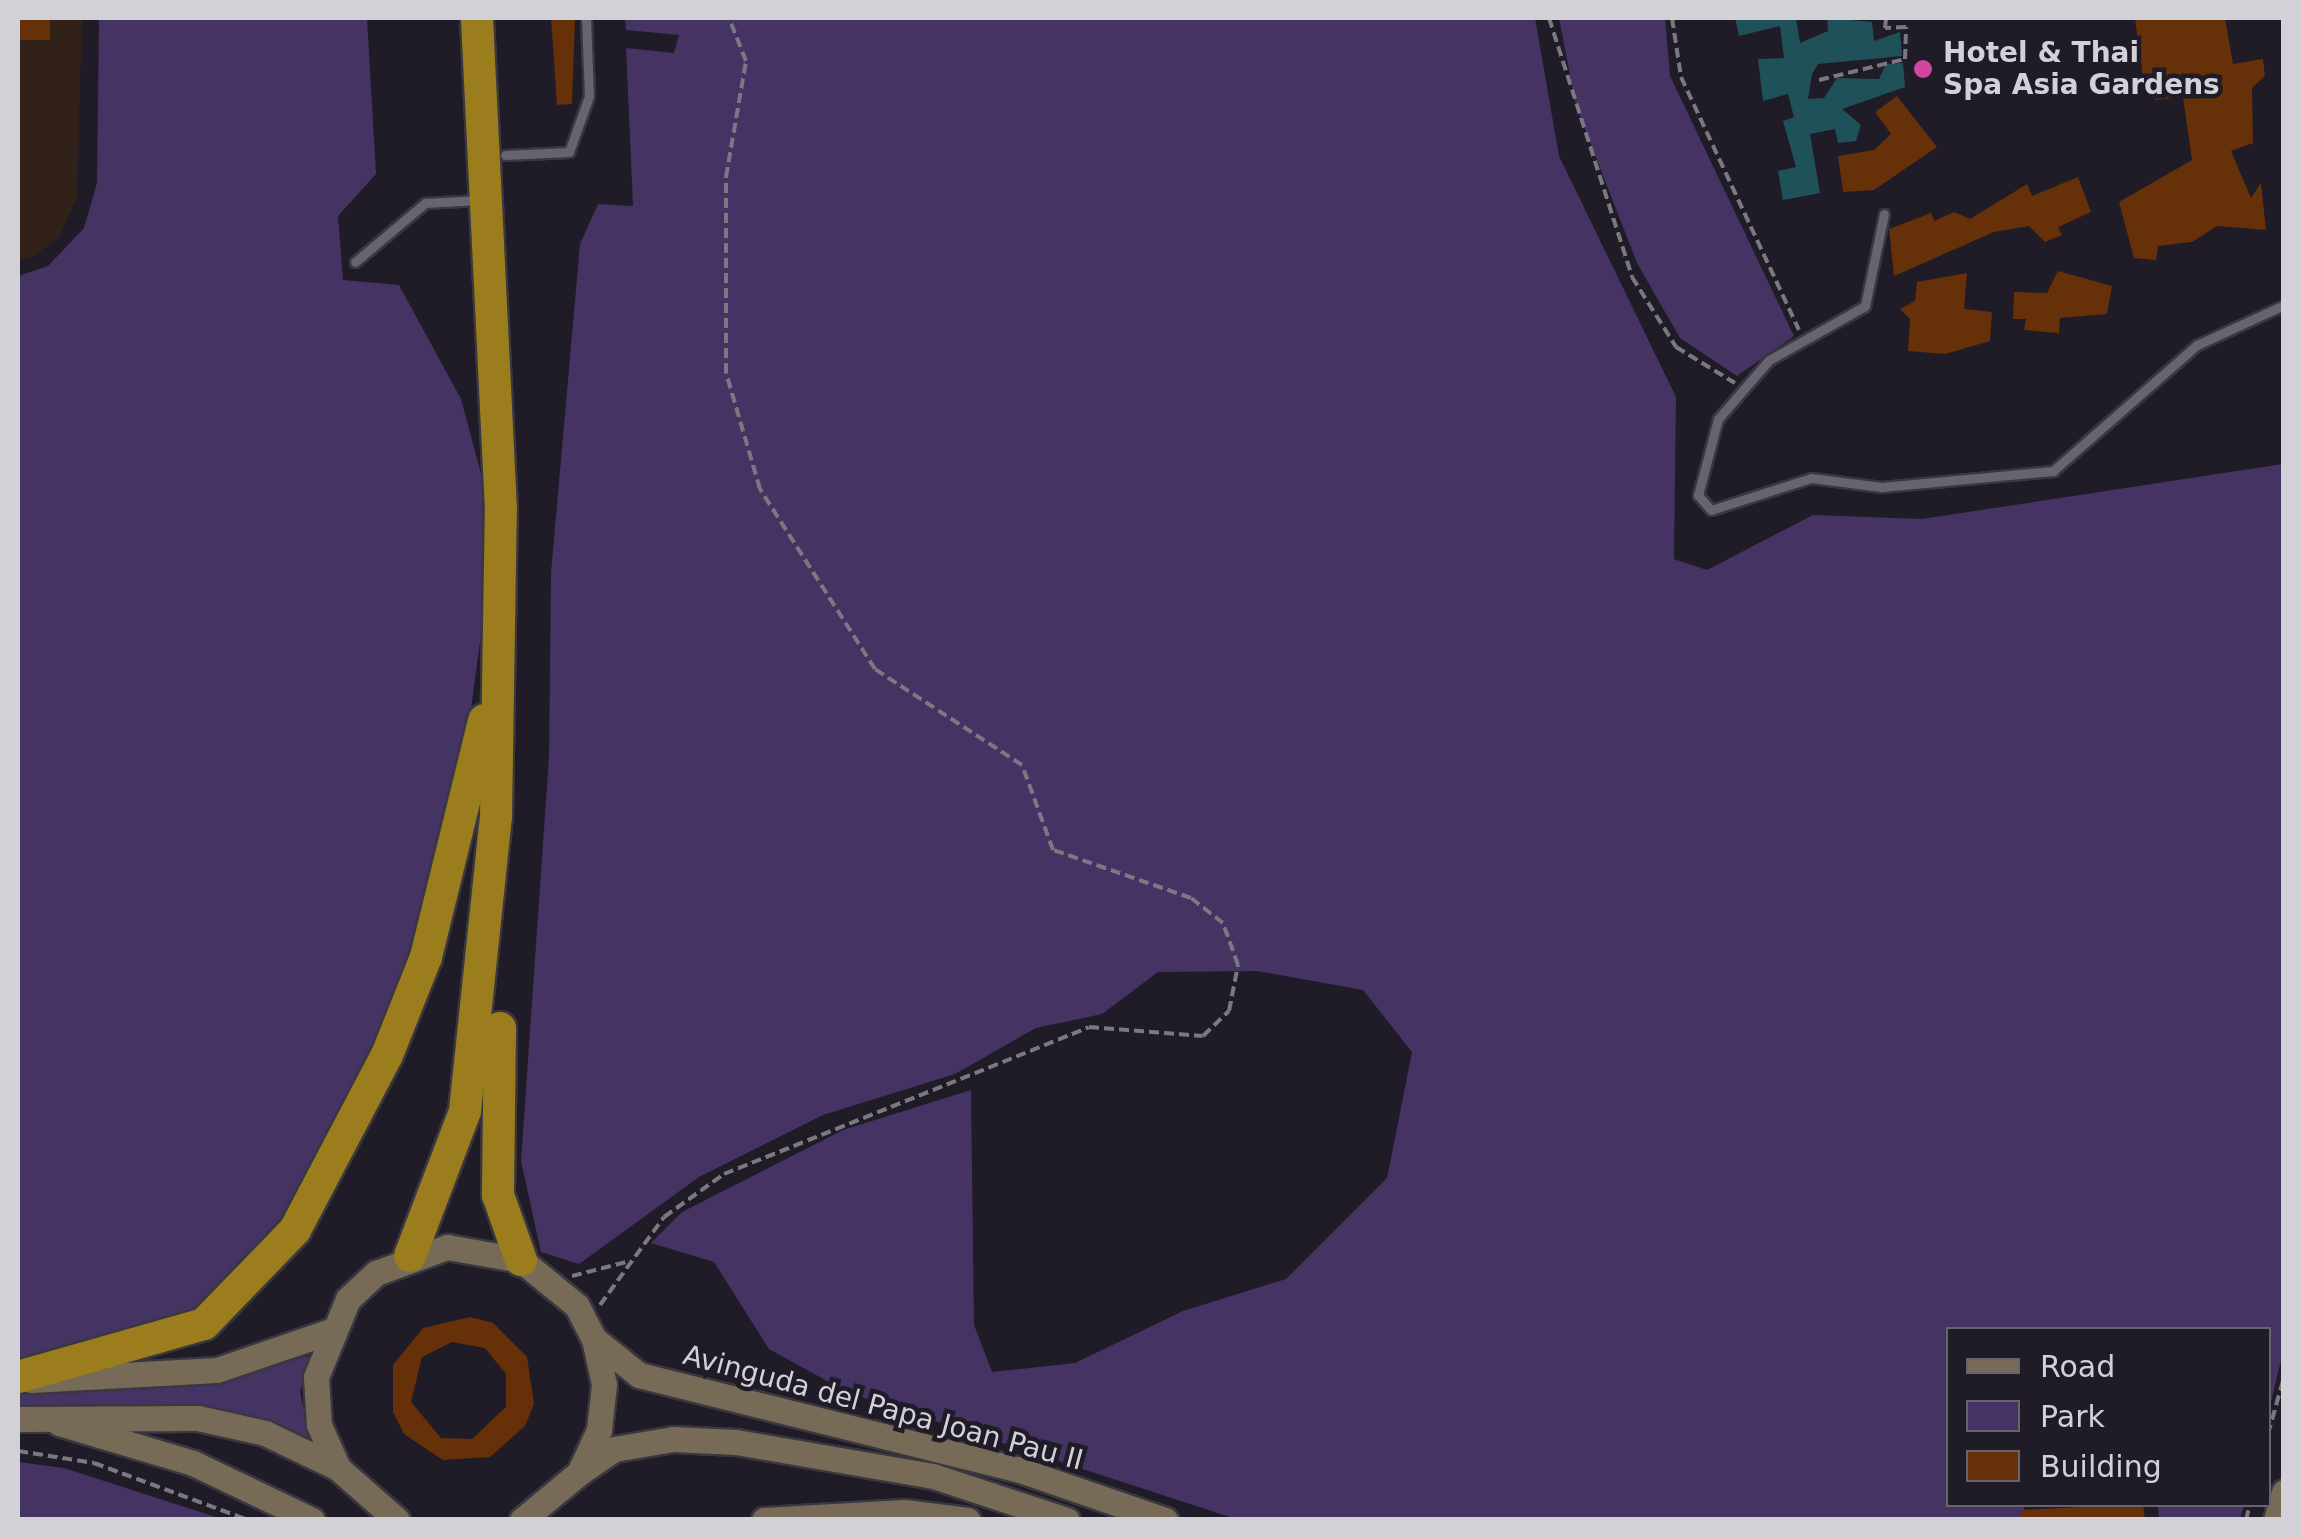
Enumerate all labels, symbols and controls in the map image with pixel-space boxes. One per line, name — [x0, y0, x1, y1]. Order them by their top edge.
place label: Hotel & Thai Spa Asia Gardens — [1943, 36, 2220, 102]
marker: Hotel & Thai Spa Asia Gardens — [1912, 58, 1934, 80]
legend — [1946, 1327, 2271, 1507]
street label: Avinguda del Papa Joan Pau II — [679, 1338, 1087, 1478]
text: Road — [2040, 1349, 2115, 1384]
text: Park — [2040, 1399, 2105, 1434]
text: Building — [2040, 1449, 2162, 1484]

